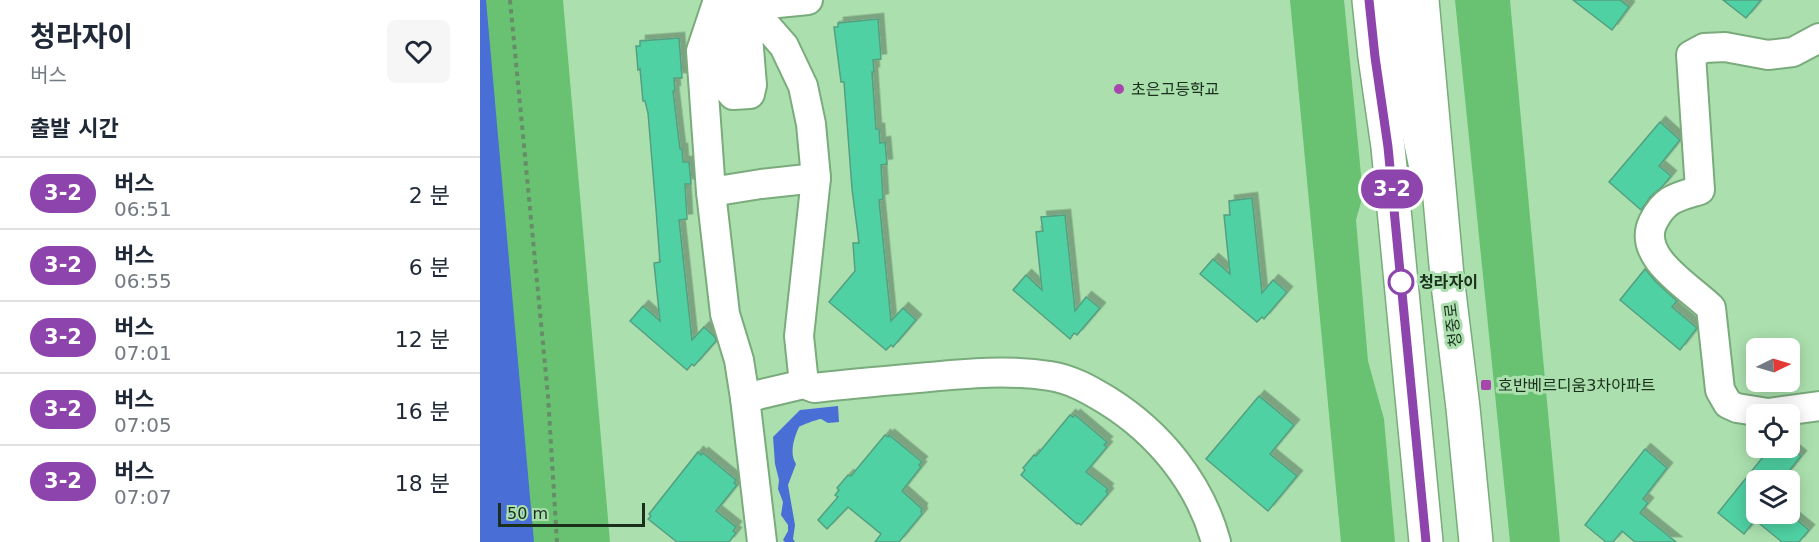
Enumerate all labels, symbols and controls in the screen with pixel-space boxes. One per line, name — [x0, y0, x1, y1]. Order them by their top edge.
text: 청라자이 — [30, 20, 133, 53]
button: heart — [387, 20, 450, 83]
text: 버스 — [30, 63, 67, 87]
place label: 초은고등학교 — [1131, 80, 1219, 99]
marker: 초은고등학교 — [1112, 82, 1126, 96]
text: 출발 시간 — [30, 116, 119, 141]
line badge: 3-2 — [1358, 170, 1426, 208]
text: 버스 — [114, 171, 154, 196]
text: 3-2 — [1373, 177, 1411, 201]
text: 3-2 — [44, 181, 82, 205]
text: 2 분 — [409, 183, 450, 208]
text: 06:51 — [114, 197, 172, 221]
text: 버스 — [114, 243, 154, 268]
text: 3-2 — [44, 253, 82, 277]
text: 6 분 — [409, 255, 450, 280]
text: 06:55 — [114, 269, 172, 293]
marker: 청라자이 — [1388, 269, 1414, 295]
place label: 청라자이 — [1419, 273, 1478, 292]
street label: 청중로 — [1441, 302, 1465, 348]
text: 버스 — [114, 315, 154, 340]
text: 3-2 — [44, 325, 82, 349]
text: 12 분 — [395, 327, 450, 352]
north arrow — [1746, 338, 1800, 392]
map controls — [1746, 338, 1800, 524]
text: 07:01 — [114, 341, 172, 365]
place label: 호반베르디움3차아파트 — [1498, 376, 1655, 395]
marker: 호반베르디움3차아파트 — [1479, 378, 1493, 392]
text: 버스 — [114, 387, 154, 412]
text: 3-2 — [44, 397, 82, 421]
text: 16 분 — [395, 399, 450, 424]
button: locate — [1746, 404, 1800, 458]
text: 07:05 — [114, 413, 172, 437]
text: 버스 — [114, 459, 154, 484]
text: 3-2 — [44, 469, 82, 493]
button: layers — [1746, 470, 1800, 524]
text: 18 분 — [395, 471, 450, 496]
text: 07:07 — [114, 485, 172, 509]
scale bar — [498, 500, 645, 528]
text: 50 m — [507, 504, 548, 523]

